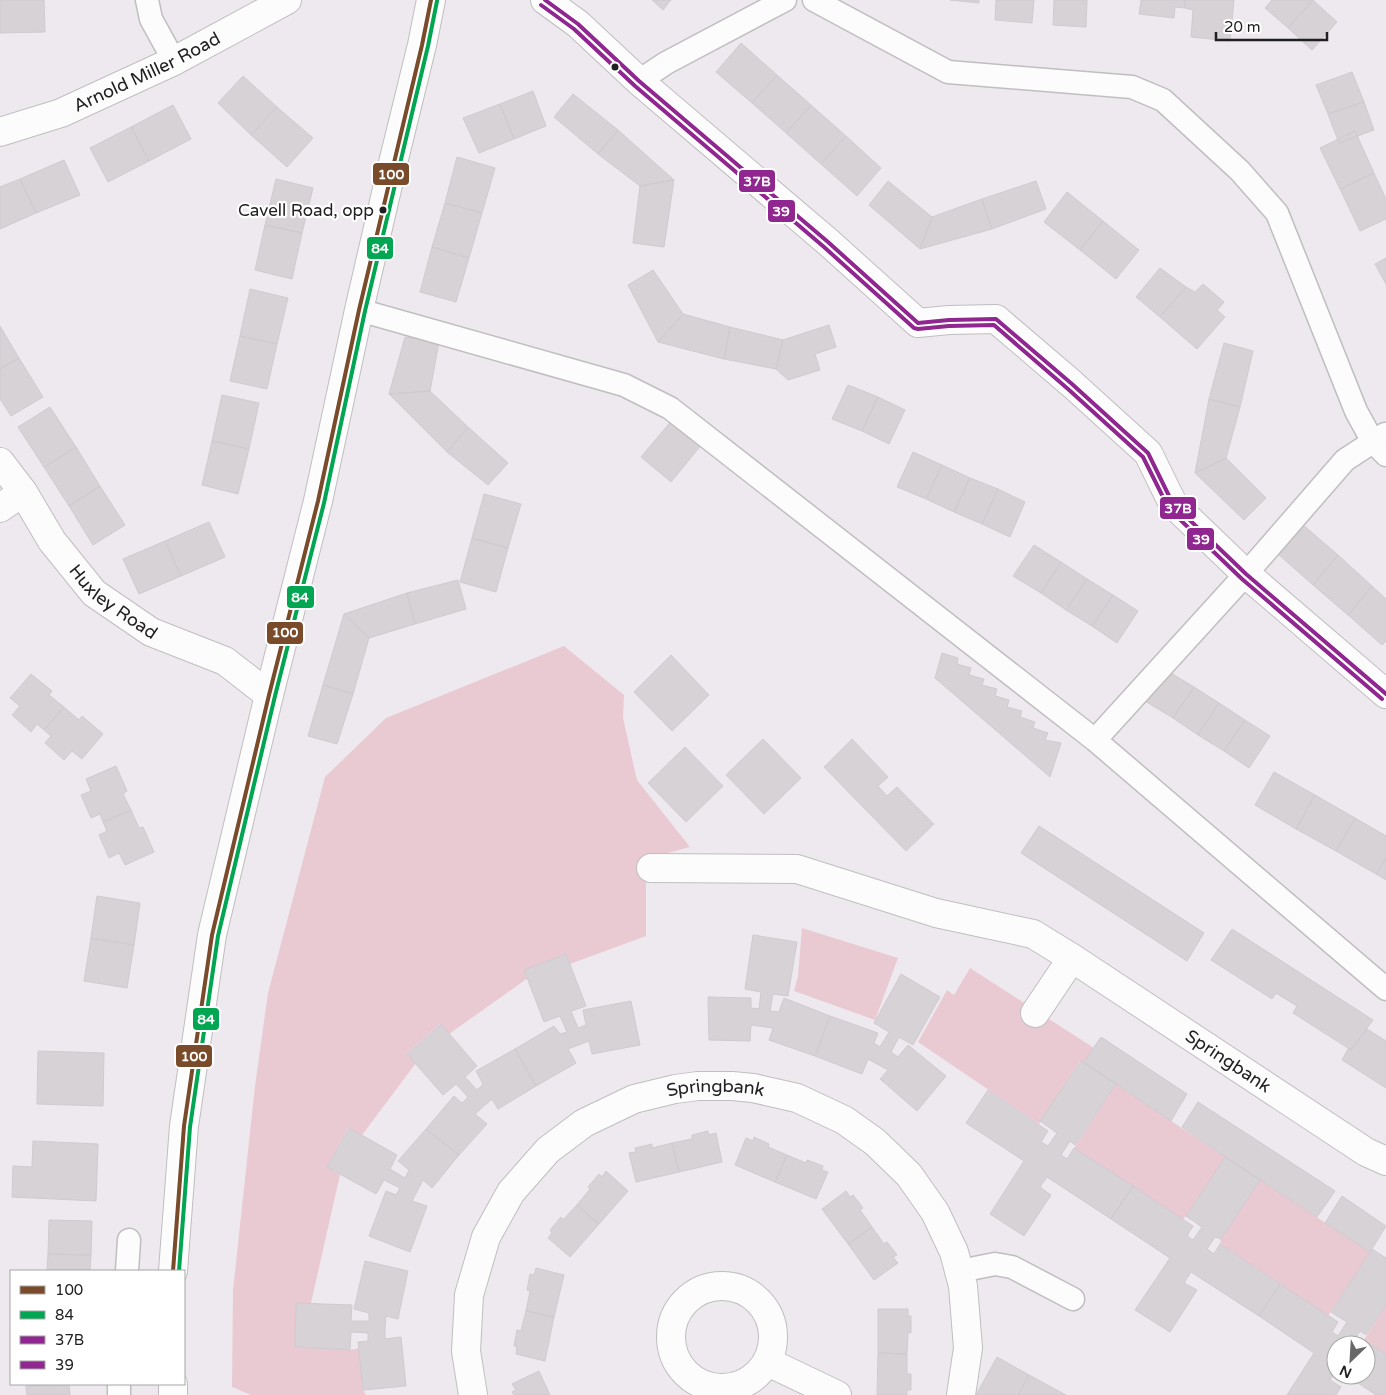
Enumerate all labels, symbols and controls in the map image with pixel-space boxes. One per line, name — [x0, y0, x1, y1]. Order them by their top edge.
scale bar — [1216, 10, 1327, 42]
text: 20 m — [1224, 18, 1261, 36]
street label: Arnold Miller Road — [70, 27, 224, 117]
unlabelled marker — [610, 62, 620, 72]
line badge: 100 — [372, 162, 410, 186]
text: 100 — [378, 166, 404, 183]
line badge: 37B — [738, 169, 776, 193]
text: 37B — [743, 173, 771, 190]
line badge: 39 — [767, 199, 796, 223]
place label: Cavell Road, opp — [238, 200, 374, 221]
text: 39 — [772, 203, 790, 220]
marker: Cavell Road, opp — [378, 205, 388, 215]
line badge: 84 — [366, 236, 394, 260]
text: 84 — [371, 240, 389, 257]
line badge: 37B — [1159, 496, 1197, 520]
text: 37B — [1164, 500, 1192, 517]
line badge: 39 — [1186, 527, 1215, 551]
text: 39 — [1192, 531, 1210, 548]
street label: Huxley Road — [64, 560, 162, 644]
line badge: 84 — [286, 585, 315, 609]
text: 84 — [291, 589, 309, 606]
line badge: 100 — [266, 621, 304, 645]
text: 100 — [272, 624, 298, 641]
line badge: 84 — [192, 1007, 220, 1031]
text: 84 — [197, 1011, 215, 1028]
street label: Springbank — [1181, 1025, 1275, 1097]
line badge: 100 — [175, 1044, 213, 1068]
text: 100 — [181, 1048, 207, 1065]
street label: Springbank — [664, 1075, 767, 1102]
legend — [10, 1270, 185, 1385]
text: 100 — [55, 1281, 83, 1299]
text: 84 — [55, 1306, 74, 1324]
text: 37B — [55, 1331, 84, 1349]
north arrow — [1326, 1335, 1376, 1385]
text: 39 — [55, 1356, 74, 1374]
text: N — [1337, 1361, 1354, 1381]

